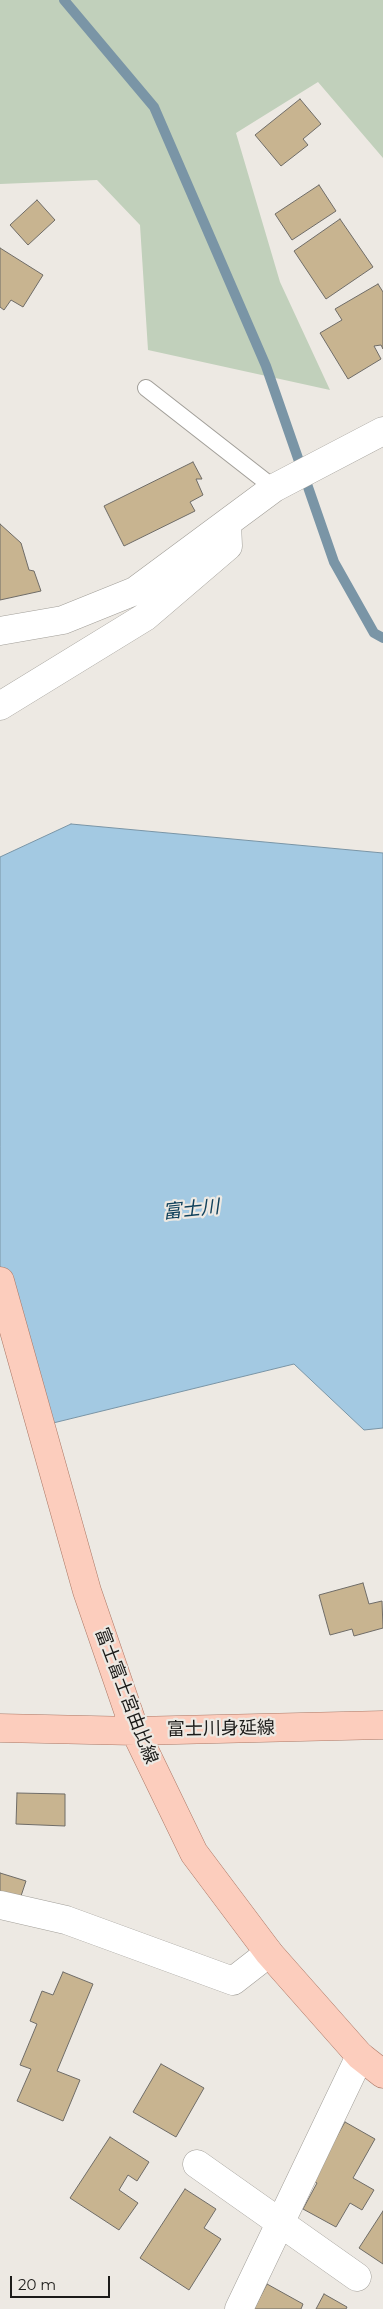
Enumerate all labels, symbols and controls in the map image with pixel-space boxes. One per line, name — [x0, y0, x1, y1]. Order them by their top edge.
water label: 富士川 — [161, 1196, 221, 1224]
street label: 富士富士宮由比線 — [90, 1625, 162, 1767]
street label: 富士川身延線 — [167, 1717, 275, 1741]
scale bar — [12, 2266, 112, 2298]
text: 20 m — [18, 2275, 56, 2294]

